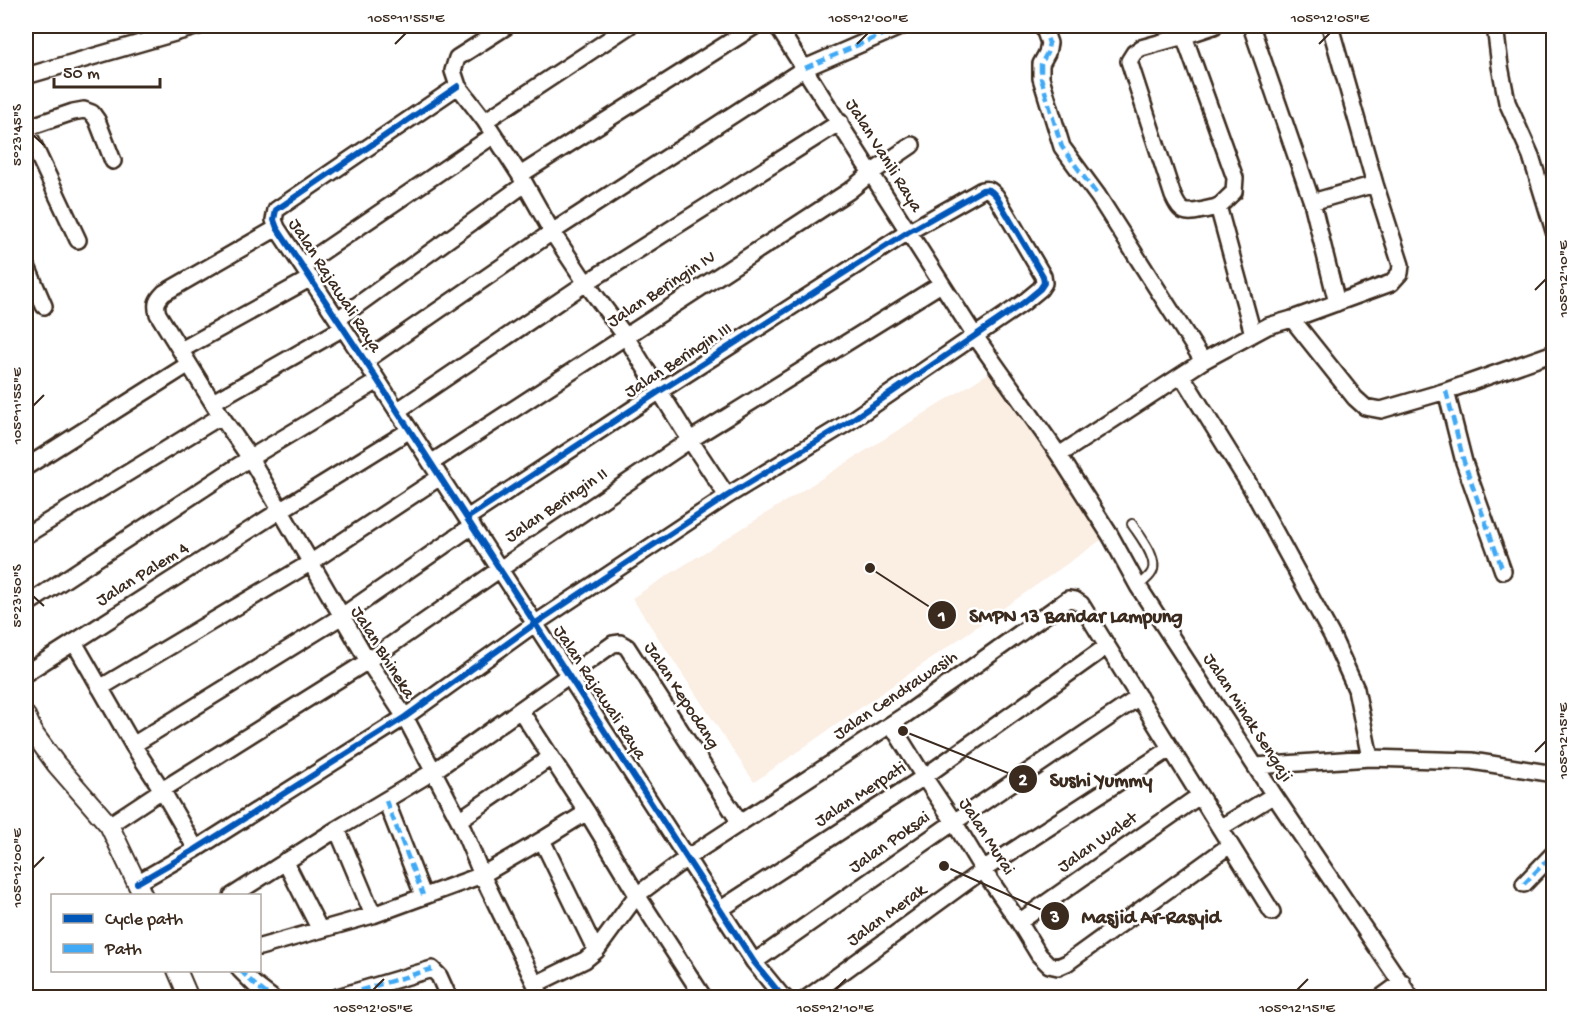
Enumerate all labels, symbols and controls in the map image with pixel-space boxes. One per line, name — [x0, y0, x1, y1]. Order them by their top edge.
text: 105°11'55"E — [367, 10, 445, 28]
text: 105°12'00"E — [827, 10, 908, 28]
text: 105°12'05"E — [1290, 10, 1370, 28]
scale bar — [54, 51, 160, 89]
text: 50 m — [63, 64, 100, 85]
street label: Jalan Vanili Raya — [840, 96, 927, 217]
text: 5°23'45"S — [9, 104, 27, 166]
street label: Jalan Rajawali Raya — [283, 215, 386, 358]
text: 105°12'10"E — [1555, 240, 1573, 318]
street label: Jalan Beringin IV — [604, 247, 720, 333]
street label: Jalan Beringin III — [621, 319, 737, 403]
text: 105°11'55"E — [9, 367, 27, 445]
street label: Jalan Beringin II — [502, 464, 612, 548]
street label: Jalan Palem 4 — [93, 538, 194, 612]
text: 5°23'50"S — [9, 564, 27, 628]
callout: SMPN 13 Bandar Lampung — [927, 596, 1194, 634]
street label: Jalan Bhineka — [345, 603, 419, 704]
text: 1 — [937, 607, 946, 628]
text: SMPN 13 Bandar Lampung — [969, 607, 1183, 630]
street label: Jalan Rajawali Raya — [548, 622, 651, 765]
street label: Jalan Kepodang — [639, 639, 723, 753]
street label: Jalan Cendrawasih — [830, 647, 962, 745]
street label: Jalan Minak Sengaji — [1198, 650, 1296, 786]
text: 105°12'15"E — [1555, 702, 1573, 780]
street label: Jalan Merpati — [811, 758, 911, 832]
callout: Sushi Yummy — [1008, 760, 1165, 798]
text: 2 — [1019, 771, 1028, 792]
text: Sushi Yummy — [1050, 771, 1153, 794]
street label: Jalan Murai — [953, 795, 1019, 879]
street label: Jalan Poksai — [845, 807, 935, 879]
street label: Jalan Walet — [1054, 807, 1143, 878]
text: 105°12'00"E — [9, 828, 27, 909]
street label: Jalan Merak — [843, 879, 932, 952]
legend — [51, 894, 261, 972]
callout: Masjid Ar-Rasyid — [1040, 897, 1233, 935]
text: 3 — [1049, 908, 1060, 929]
text: Masjid Ar-Rasyid — [1082, 908, 1223, 931]
text: Cycle path — [105, 910, 183, 931]
text: Path — [104, 940, 142, 961]
text: 105°12'05"E — [333, 1000, 413, 1018]
text: 105°12'10"E — [796, 1000, 874, 1018]
text: 105°12'15"E — [1258, 1000, 1336, 1018]

